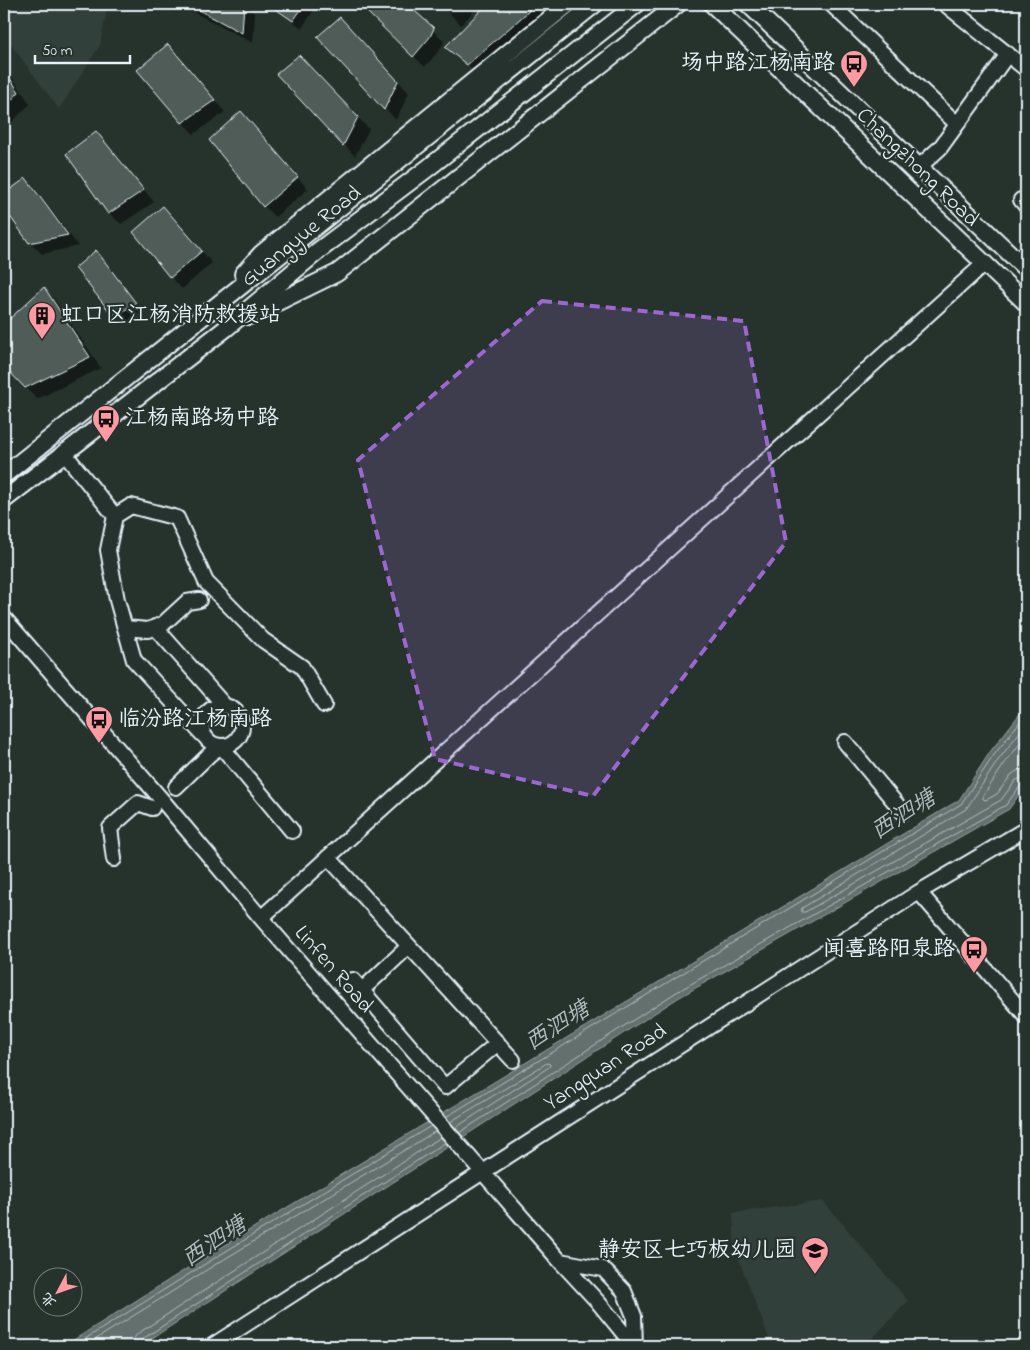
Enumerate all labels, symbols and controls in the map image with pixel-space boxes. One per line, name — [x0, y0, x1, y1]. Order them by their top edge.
scale bar — [35, 32, 130, 64]
text: 50 m — [42, 40, 73, 62]
place label: 场中路江杨南路 — [681, 48, 835, 80]
bus stop icon: 场中路江杨南路 — [839, 49, 869, 88]
street label: Changzhong Road — [848, 101, 986, 236]
street label: Guangyue Road — [235, 178, 370, 296]
place label: 虹口区江杨消防救援站 — [61, 300, 281, 332]
building icon: 虹口区江杨消防救援站 — [27, 301, 57, 340]
place label: 江杨南路场中路 — [125, 403, 279, 435]
bus stop icon: 江杨南路场中路 — [91, 404, 121, 443]
place label: 临汾路江杨南路 — [118, 704, 272, 736]
bus stop icon: 临汾路江杨南路 — [84, 705, 114, 744]
water label: 西泗塘 — [864, 780, 946, 850]
street label: Linfen Road — [286, 919, 380, 1021]
place label: 闻喜路阳泉路 — [823, 934, 955, 966]
bus stop icon: 闻喜路阳泉路 — [959, 935, 989, 974]
water label: 西泗塘 — [518, 991, 600, 1061]
street label: Yangquan Road — [538, 1016, 674, 1121]
water label: 西泗塘 — [175, 1207, 257, 1277]
place label: 静安区七巧板幼儿园 — [598, 1235, 796, 1267]
school or university icon: 静安区七巧板幼儿园 — [800, 1236, 830, 1275]
north arrow — [32, 1268, 82, 1318]
text: 北 — [37, 1287, 62, 1312]

